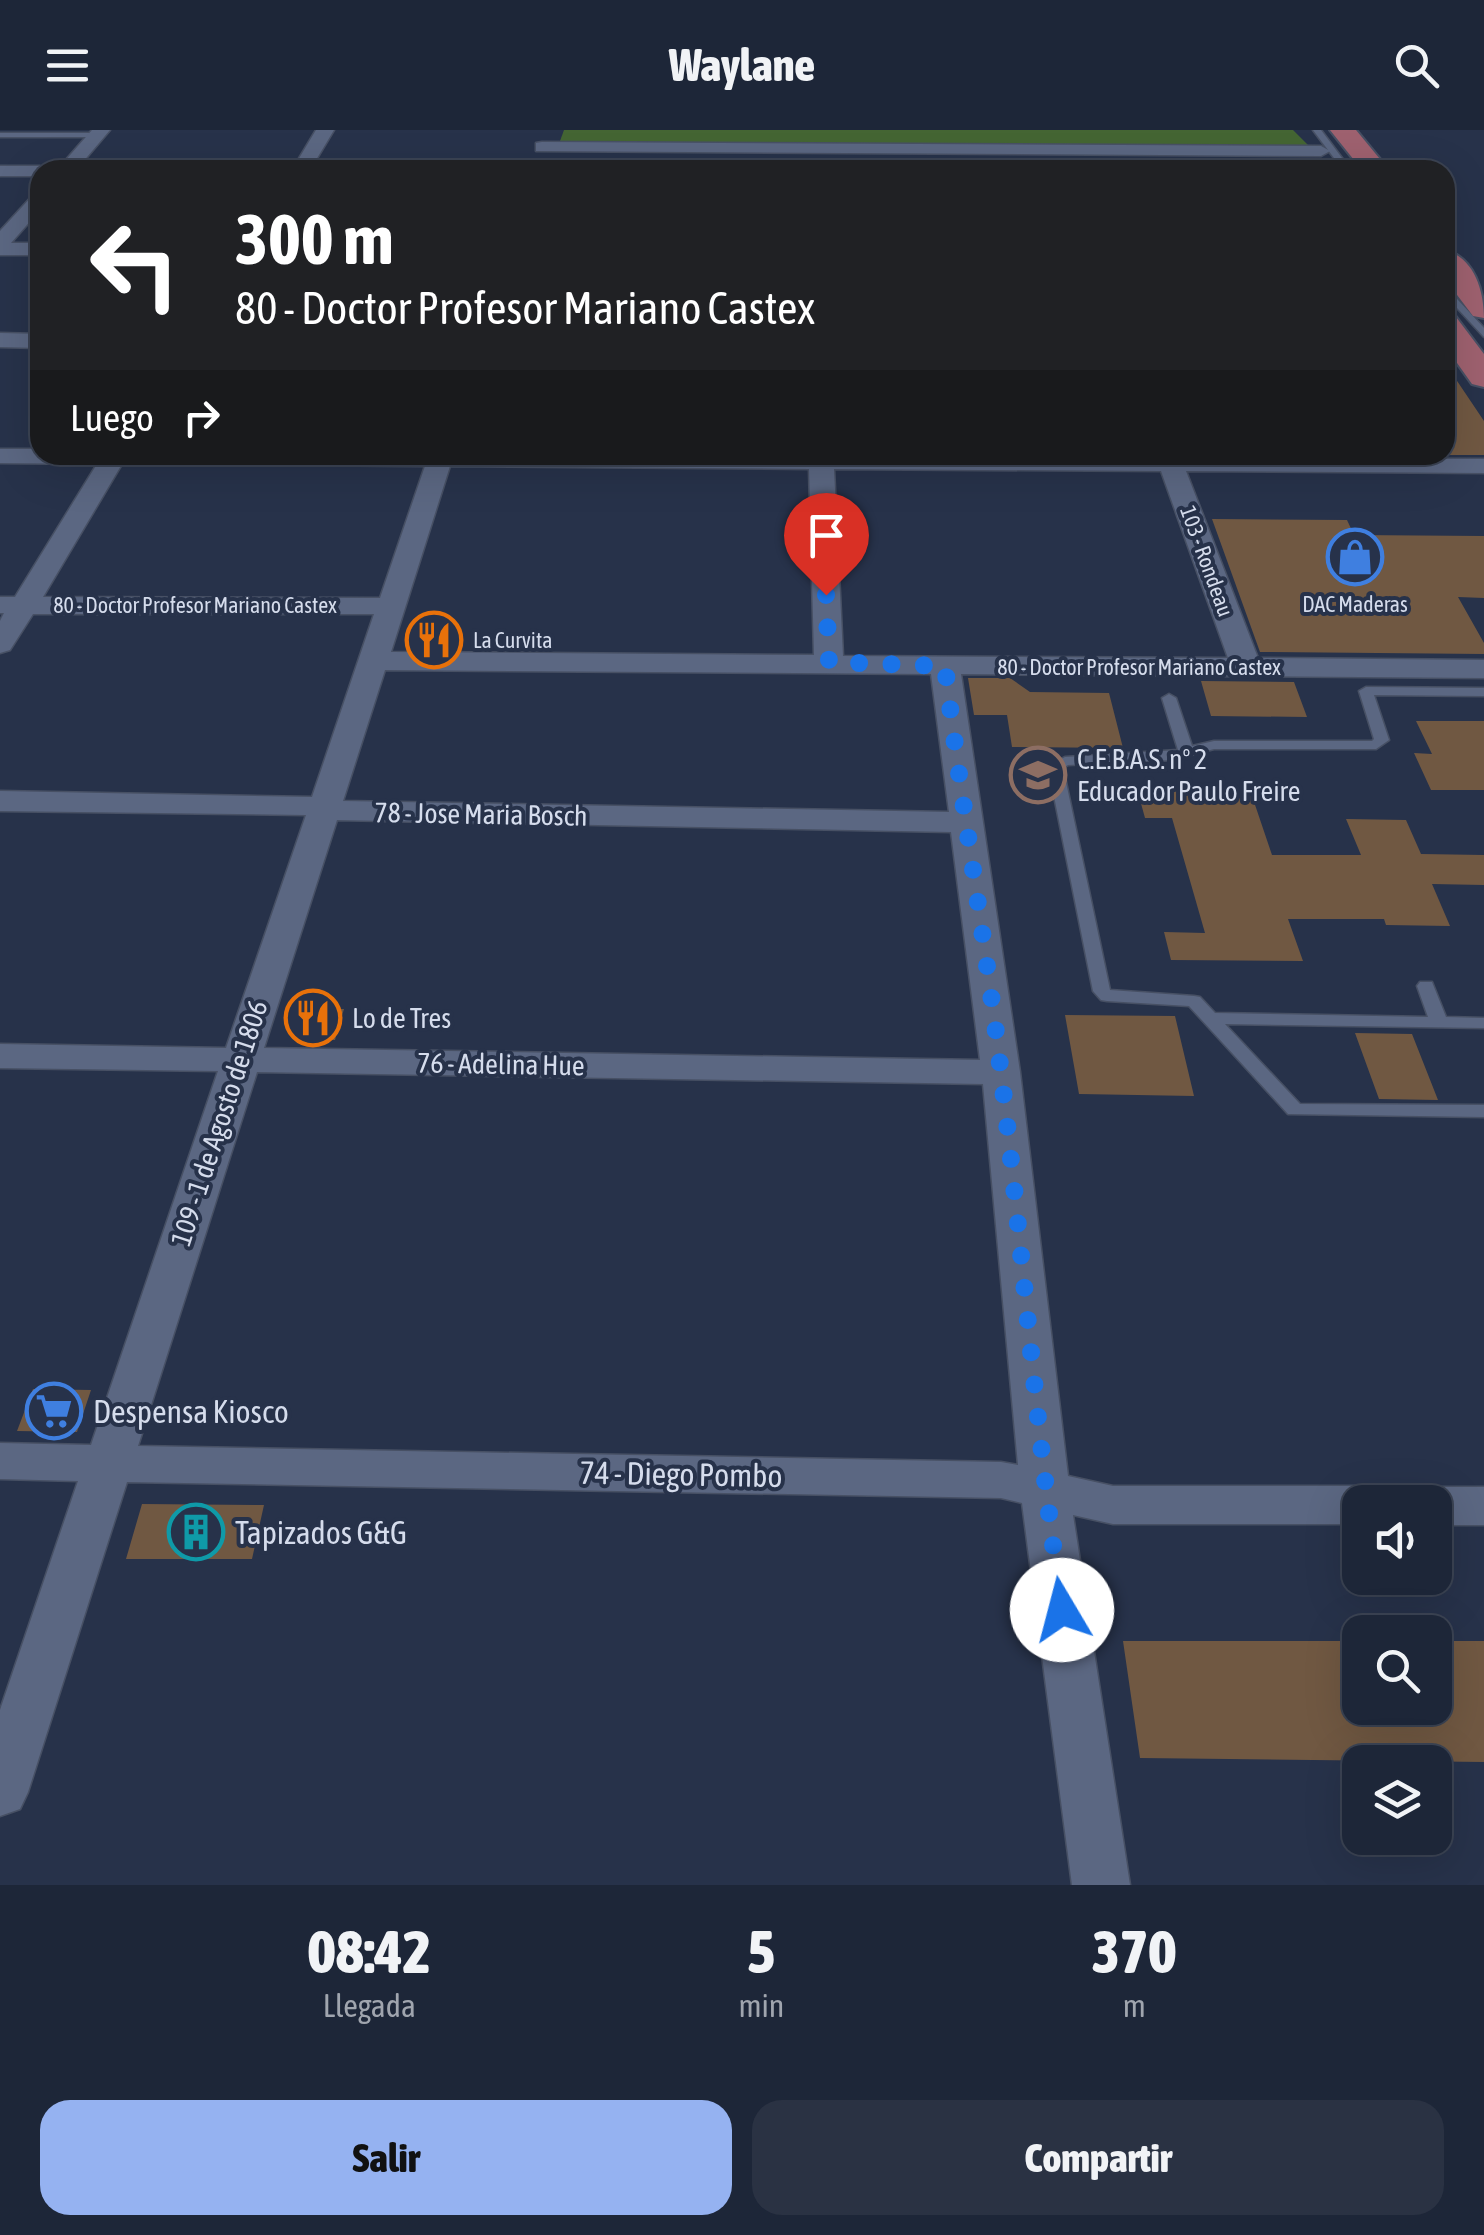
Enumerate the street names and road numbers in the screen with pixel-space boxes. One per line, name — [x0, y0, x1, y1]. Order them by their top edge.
street label: 103 - Rondeau — [1175, 502, 1239, 620]
street label: 80 - Doctor Profesor Mariano Castex — [53, 592, 337, 618]
street label: 80 - Doctor Profesor Mariano Castex — [997, 654, 1281, 680]
street label: 78 - Jose Maria Bosch — [374, 796, 588, 832]
street label: 109 - 1 de Agosto de 1806 — [164, 996, 274, 1250]
street label: 76 - Adelina Hue — [417, 1047, 585, 1081]
street label: 74 - Diego Pombo — [579, 1454, 783, 1494]

